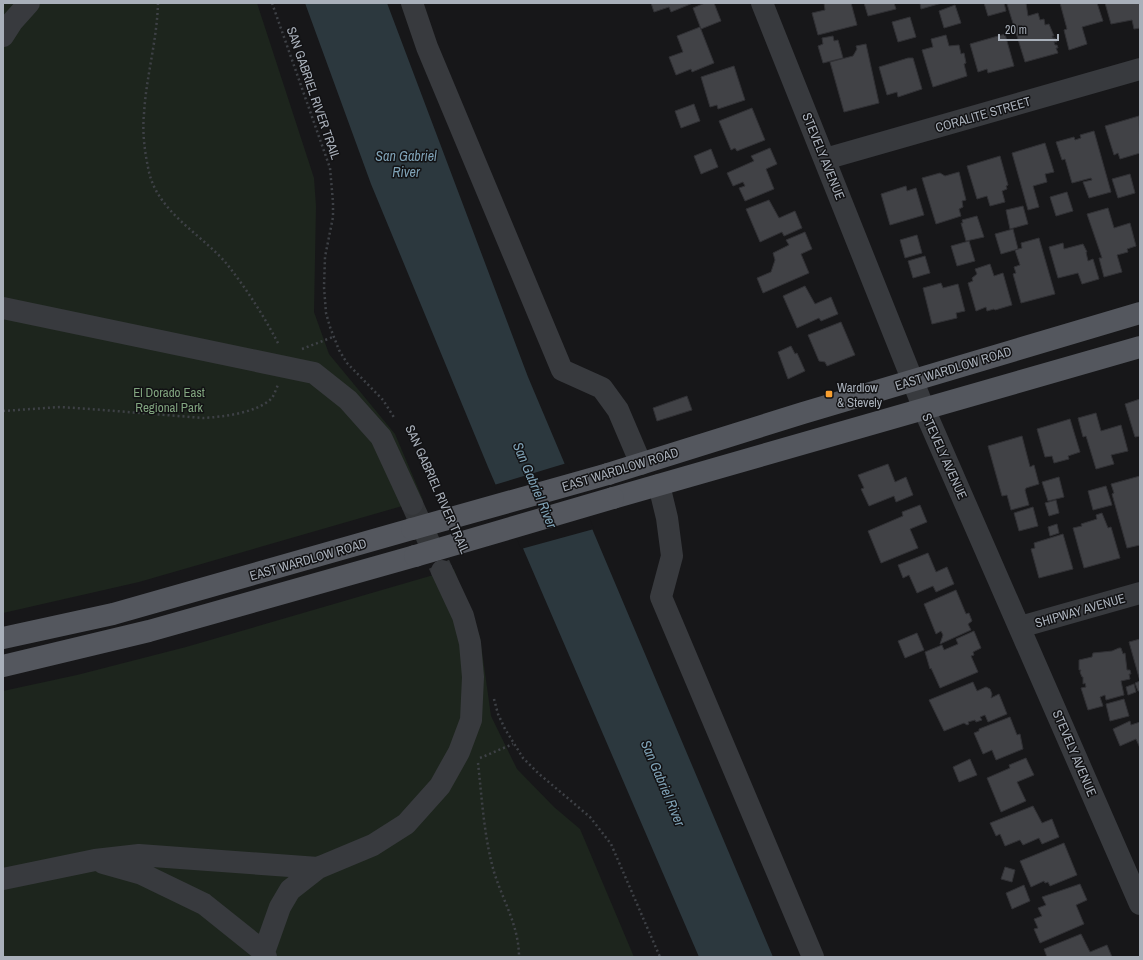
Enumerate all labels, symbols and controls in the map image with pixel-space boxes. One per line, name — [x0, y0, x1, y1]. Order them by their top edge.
scale bar — [999, 16, 1058, 42]
text: 20 m — [1005, 22, 1027, 38]
street label: SAN GABRIEL RIVER TRAIL — [283, 25, 344, 162]
street label: CORALITE STREET — [934, 93, 1033, 136]
street label: STEVELY AVENUE — [798, 110, 849, 202]
water label: San Gabriel River — [375, 147, 437, 181]
street label: EAST WARDLOW ROAD — [893, 343, 1014, 394]
place label: Wardlow & Stevely — [837, 379, 883, 411]
park label: El Dorado East Regional Park — [133, 384, 205, 416]
marker: Wardlow & Stevely — [824, 389, 834, 399]
street label: STEVELY AVENUE — [918, 411, 971, 502]
street label: SAN GABRIEL RIVER TRAIL — [401, 422, 474, 556]
water label: San Gabriel River — [509, 439, 562, 532]
street label: EAST WARDLOW ROAD — [560, 444, 681, 495]
street label: EAST WARDLOW ROAD — [248, 535, 369, 584]
street label: SHIPWAY AVENUE — [1033, 589, 1127, 632]
street label: STEVELY AVENUE — [1049, 707, 1100, 799]
water label: San Gabriel River — [637, 737, 690, 830]

